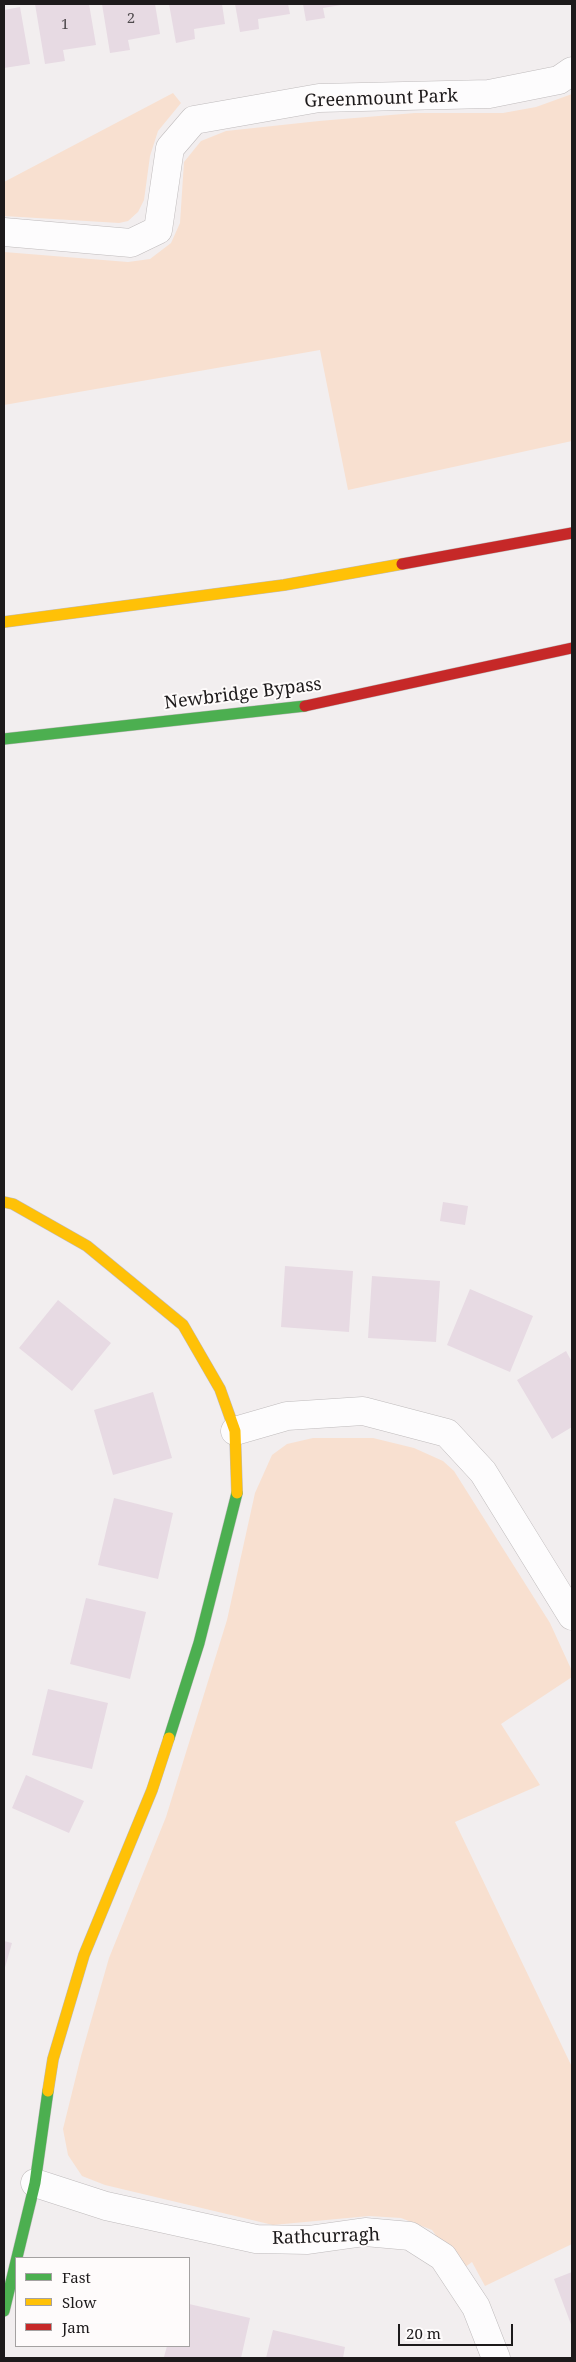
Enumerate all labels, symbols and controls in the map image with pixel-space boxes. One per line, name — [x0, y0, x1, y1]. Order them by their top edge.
house number: 2 — [127, 10, 135, 28]
house number: 1 — [61, 16, 69, 34]
street label: Greenmount Park — [304, 86, 458, 112]
street label: Newbridge Bypass — [163, 674, 323, 714]
street label: Rathcurragh — [272, 2224, 380, 2250]
legend — [15, 2257, 190, 2347]
text: Fast — [62, 2267, 91, 2287]
text: Slow — [62, 2292, 96, 2312]
scale bar — [401, 2314, 516, 2346]
text: Jam — [62, 2317, 90, 2337]
text: 20 m — [406, 2323, 441, 2343]

